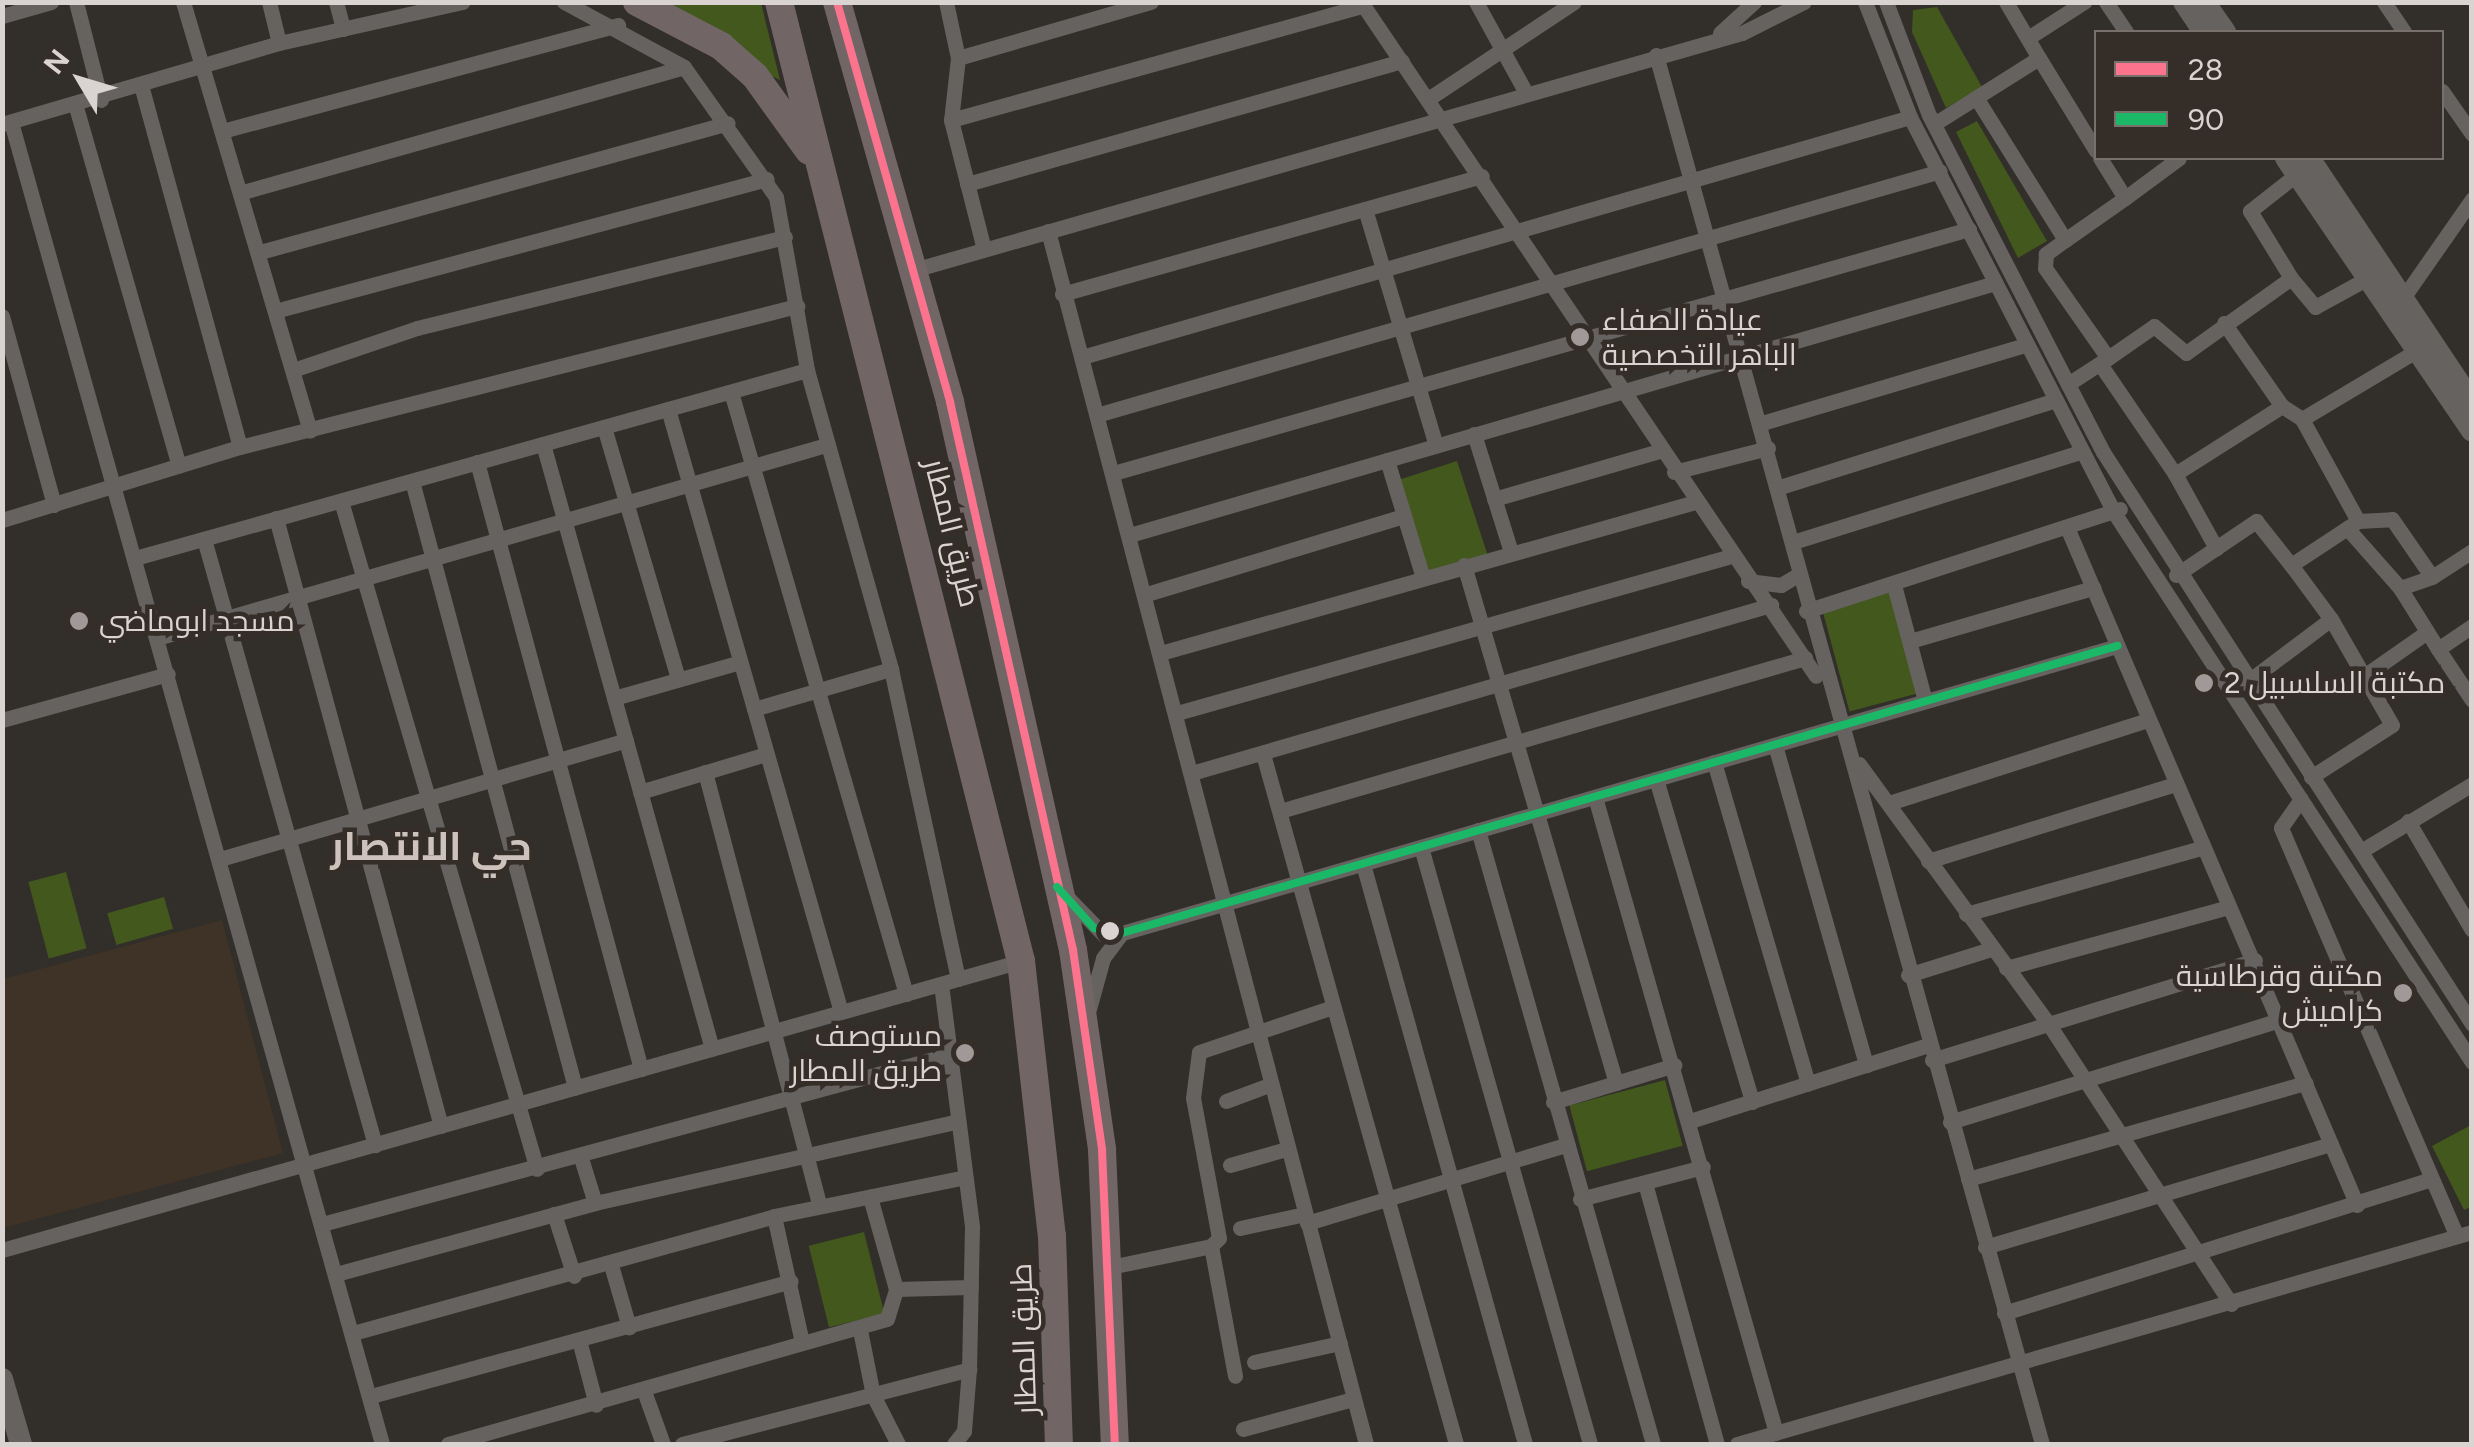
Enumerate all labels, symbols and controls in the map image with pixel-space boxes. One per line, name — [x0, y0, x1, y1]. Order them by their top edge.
north arrow — [30, 30, 130, 130]
legend — [2094, 30, 2444, 160]
text: N — [36, 43, 76, 81]
text: 28 — [2188, 51, 2223, 88]
text: 90 — [2188, 101, 2224, 138]
place label: عيادة الصفاء الباهر التخصصية — [1602, 302, 1797, 372]
marker: عيادة الصفاء الباهر التخصصية — [1567, 324, 1593, 350]
street label: طريق المطار — [916, 455, 988, 611]
place label: مسجد ابوماضي — [99, 603, 295, 639]
marker: مسجد ابوماضي — [68, 610, 90, 632]
place label: مكتبة السلسبيل 2 — [2224, 665, 2445, 701]
marker: مكتبة السلسبيل 2 — [2193, 672, 2215, 694]
district label: حي الانتصار — [331, 822, 531, 870]
unlabelled marker — [1100, 921, 1120, 941]
place label: مكتبة وقرطاسية كراميش — [2176, 958, 2383, 1028]
marker: مكتبة وقرطاسية كراميش — [2392, 982, 2414, 1004]
place label: مستوصف طريق المطار — [790, 1018, 942, 1088]
marker: مستوصف طريق المطار — [952, 1040, 978, 1066]
street label: طريق المطار — [1003, 1263, 1045, 1415]

